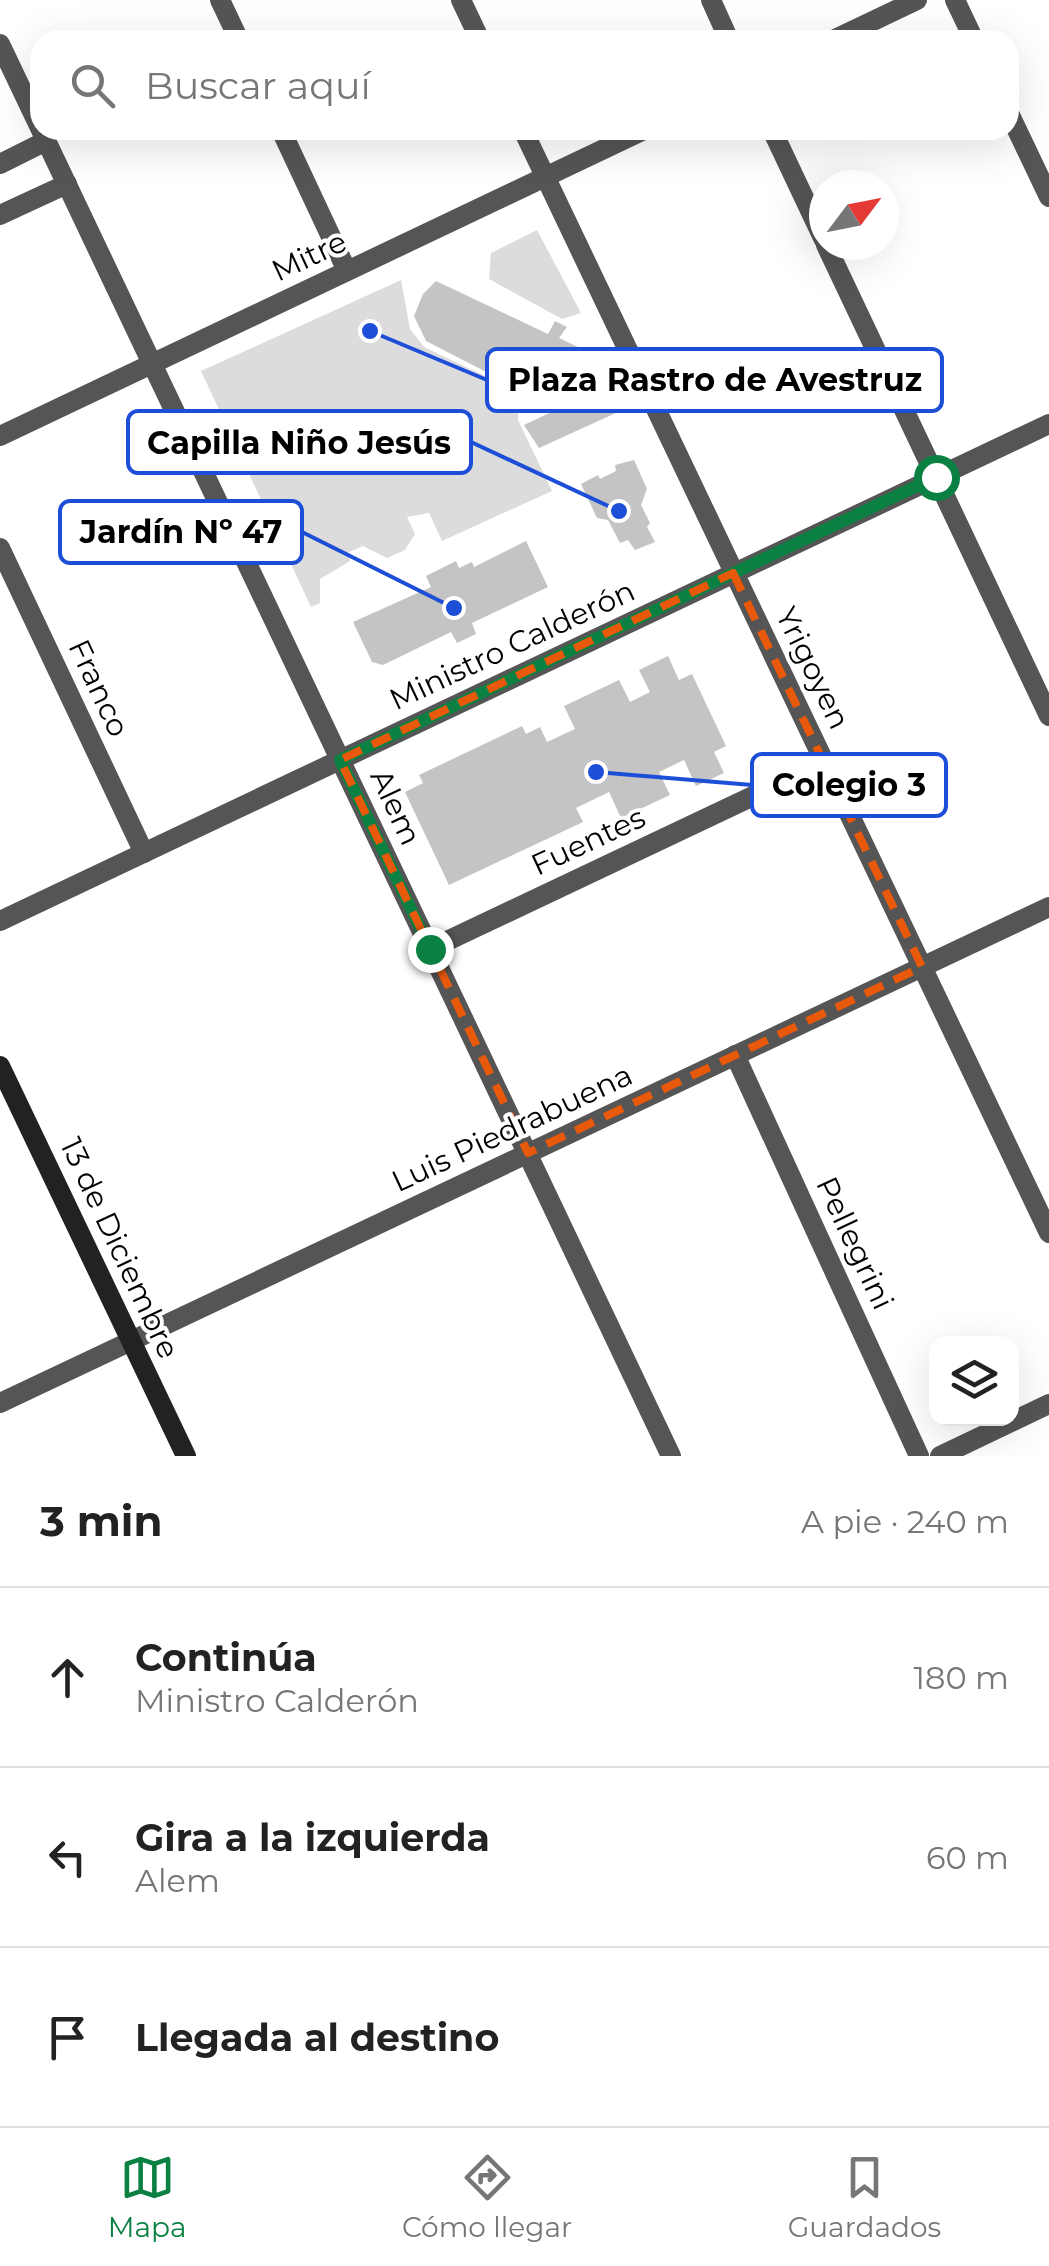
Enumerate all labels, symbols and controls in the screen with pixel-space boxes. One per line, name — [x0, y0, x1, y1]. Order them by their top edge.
search box — [30, 30, 1019, 140]
icon: search — [65, 58, 120, 113]
text: Buscar aquí — [145, 62, 371, 109]
north arrow — [809, 170, 899, 260]
street label: Mitre — [266, 223, 352, 289]
callout: Plaza Rastro de Avestruz — [487, 349, 942, 411]
text: Plaza Rastro de Avestruz — [508, 360, 922, 399]
callout: Capilla Niño Jesús — [128, 411, 471, 473]
text: Capilla Niño Jesús — [147, 423, 451, 462]
route start — [914, 455, 960, 501]
callout: Jardín Nº 47 — [60, 501, 302, 563]
text: Jardín Nº 47 — [79, 512, 282, 551]
street label: Ministro Calderón — [384, 572, 640, 718]
street label: Yrigoyen — [768, 601, 858, 735]
street label: Franco — [60, 634, 138, 742]
callout: Colegio 3 — [752, 754, 946, 816]
street label: Alem — [362, 763, 430, 851]
text: Colegio 3 — [772, 765, 926, 804]
street label: Fuentes — [525, 799, 651, 883]
route end — [408, 927, 454, 973]
street label: Luis Piedrabuena — [386, 1056, 638, 1200]
street label: 13 de Diciembre — [53, 1132, 187, 1364]
street label: Pellegrini — [808, 1171, 902, 1315]
map controls — [929, 1336, 1019, 1426]
button: layers — [929, 1336, 1019, 1426]
text: 3 min — [40, 1495, 162, 1547]
text: A pie · 240 m — [801, 1502, 1009, 1541]
text: Continúa — [135, 1634, 317, 1681]
icon: ahead — [40, 1650, 95, 1705]
text: 180 m — [914, 1658, 1009, 1697]
text: Ministro Calderón — [135, 1681, 419, 1720]
text: Gira a la izquierda — [135, 1814, 490, 1861]
icon: left — [40, 1830, 95, 1885]
text: 60 m — [926, 1838, 1009, 1877]
text: Alem — [135, 1861, 220, 1900]
icon: arrive — [40, 2010, 95, 2065]
text: Llegada al destino — [135, 2014, 499, 2061]
tab: Mapa — [108, 2150, 186, 2244]
tab: Cómo llegar — [402, 2150, 572, 2244]
tab: Guardados — [788, 2150, 941, 2244]

